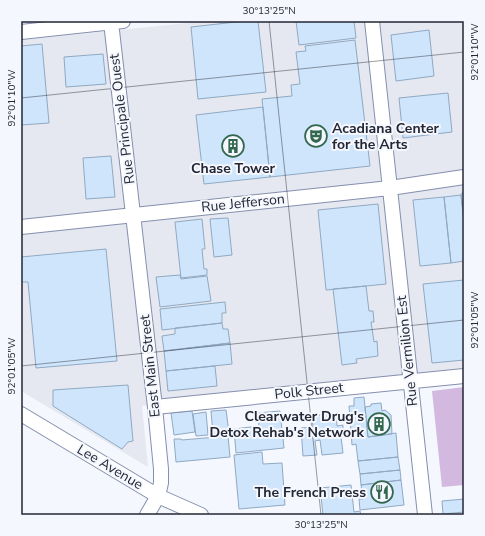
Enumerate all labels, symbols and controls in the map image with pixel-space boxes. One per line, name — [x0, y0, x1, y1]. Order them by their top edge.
text: 30°13'25"N — [242, 4, 296, 18]
text: 92°01'10"W — [468, 24, 482, 80]
street label: Rue Principale Ouest — [105, 53, 139, 185]
text: 92°01'10"W — [5, 70, 19, 126]
place label: Acadiana Center for the Arts — [332, 119, 440, 154]
theatre icon: Acadiana Center for the Arts — [303, 123, 329, 149]
building icon: Chase Tower — [220, 133, 246, 159]
place label: Chase Tower — [191, 159, 275, 178]
street label: Rue Jefferson — [200, 189, 286, 217]
text: 92°01'05"W — [468, 292, 482, 348]
street label: Rue Vermilion Est — [392, 295, 422, 407]
street label: East Main Street — [135, 314, 165, 418]
text: 92°01'05"W — [5, 338, 19, 394]
street label: Polk Street — [274, 378, 345, 404]
place label: Clearwater Drug's Detox Rehab's Network — [210, 407, 364, 442]
building icon: Clearwater Drug's Detox Rehab's Network — [366, 411, 392, 437]
street label: Lee Avenue — [74, 440, 146, 494]
restaurant icon: The French Press — [369, 479, 395, 505]
place label: The French Press — [255, 483, 366, 502]
text: 30°13'25"N — [294, 518, 348, 532]

